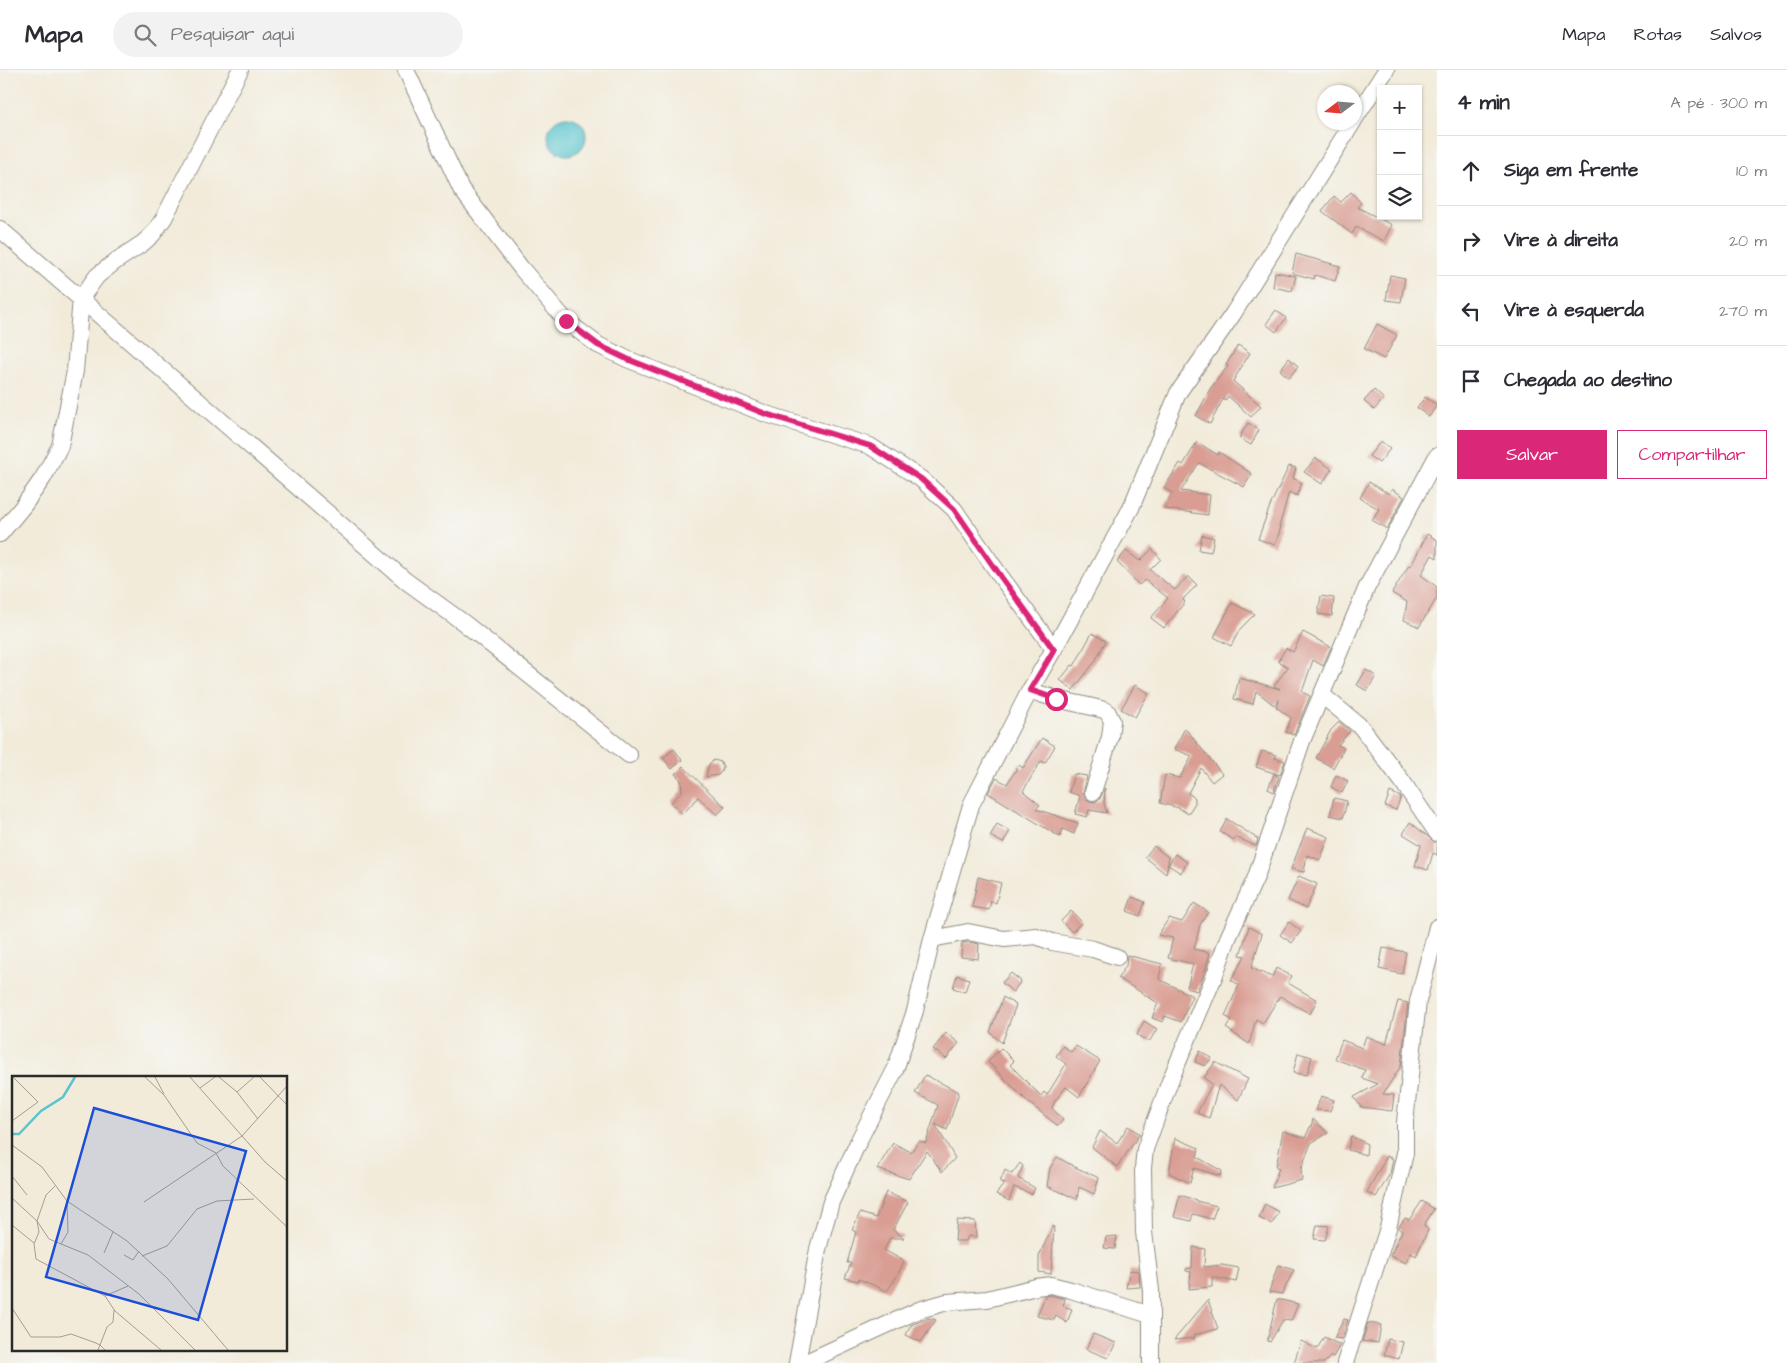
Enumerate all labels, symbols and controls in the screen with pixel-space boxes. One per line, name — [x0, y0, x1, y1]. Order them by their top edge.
search box — [113, 12, 463, 57]
text: Mapa — [25, 18, 83, 52]
icon: search — [131, 21, 159, 49]
text: Pesquisar aqui — [171, 21, 294, 48]
text: Mapa — [1562, 22, 1606, 47]
text: Rotas — [1634, 22, 1682, 47]
text: Salvos — [1710, 22, 1762, 47]
north arrow — [1317, 85, 1362, 130]
map controls — [1377, 85, 1422, 220]
button: + — [1377, 85, 1422, 130]
text: 4 min — [1457, 88, 1510, 117]
text: A pé · 300 m — [1671, 92, 1767, 114]
button: − — [1377, 130, 1422, 175]
icon: ahead — [1457, 157, 1485, 185]
text: Siga em frente — [1504, 157, 1638, 184]
text: 10 m — [1736, 160, 1767, 182]
button: layers — [1377, 175, 1422, 220]
icon: right — [1457, 227, 1485, 255]
text: Vire à direita — [1504, 227, 1618, 254]
text: 20 m — [1729, 230, 1767, 252]
icon: left — [1457, 297, 1485, 325]
text: Vire à esquerda — [1504, 297, 1644, 324]
text: 270 m — [1719, 300, 1767, 322]
route end — [555, 310, 578, 333]
icon: arrive — [1457, 367, 1485, 395]
text: Chegada ao destino — [1504, 367, 1672, 394]
button: Salvar — [1457, 430, 1607, 479]
button: Compartilhar — [1617, 430, 1767, 479]
route start — [1045, 688, 1068, 711]
inset map — [12, 1076, 288, 1350]

